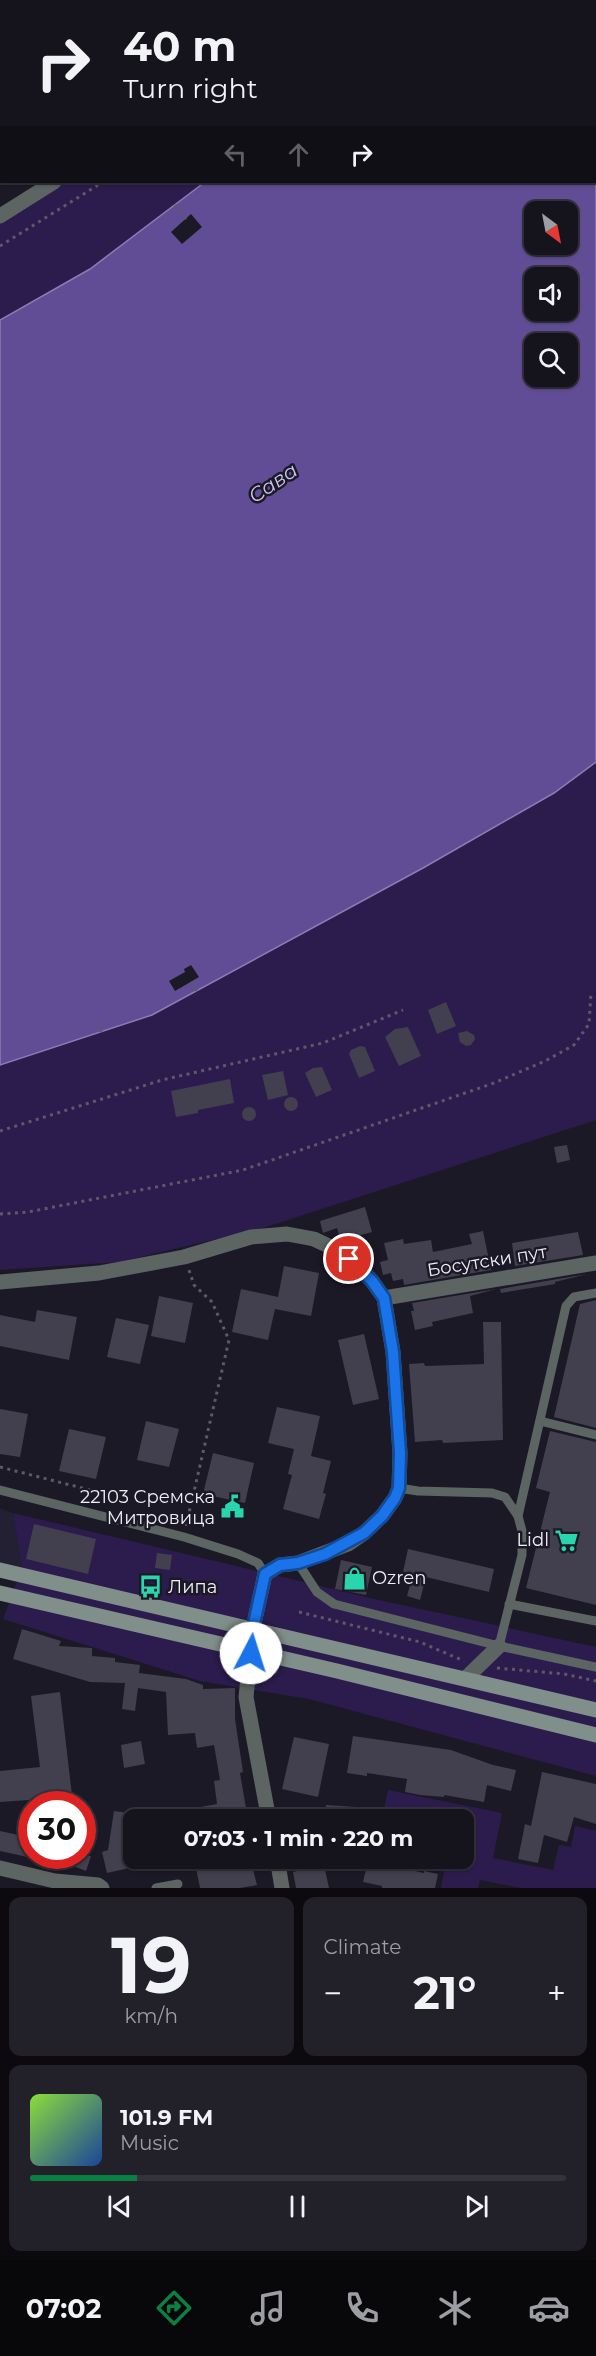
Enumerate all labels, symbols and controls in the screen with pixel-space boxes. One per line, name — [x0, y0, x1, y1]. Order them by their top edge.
text: 40 m — [123, 20, 236, 72]
icon: right — [24, 24, 102, 102]
text: Turn right — [123, 72, 258, 105]
icon: left — [219, 138, 252, 171]
icon: ahead — [282, 138, 315, 171]
icon: right — [345, 138, 378, 171]
north arrow — [524, 201, 578, 255]
map controls — [524, 201, 578, 387]
button: sound — [524, 267, 578, 321]
button: search — [524, 333, 578, 387]
water label: Сава — [244, 458, 302, 508]
pin — [323, 1233, 374, 1284]
street label: Босутски пут — [426, 1241, 549, 1281]
icon: arrive — [332, 1242, 365, 1275]
place label: 22103 Сремска Митровица — [80, 1486, 215, 1529]
public building icon: 22103 Сремска Митровица — [220, 1494, 246, 1520]
supermarket icon: Lidl — [554, 1527, 580, 1553]
place label: Lidl — [517, 1529, 549, 1551]
shop icon: Ozren — [341, 1565, 367, 1591]
place label: Ozren — [372, 1567, 426, 1589]
bus stop icon: Липа — [137, 1574, 163, 1600]
place label: Липа — [168, 1576, 217, 1598]
position arrow — [219, 1621, 283, 1685]
speed limit sign: 30 — [18, 1791, 96, 1869]
text: 07:03 · 1 min · 220 m — [184, 1825, 413, 1852]
text: 19 — [111, 1917, 191, 2013]
text: Climate — [324, 1935, 401, 1959]
text: 21° — [413, 1965, 476, 2020]
text: − — [324, 1973, 342, 2013]
text: + — [547, 1973, 566, 2013]
text: km/h — [125, 2004, 178, 2028]
text: 101.9 FM — [120, 2104, 213, 2131]
text: Music — [120, 2131, 179, 2155]
icon: previous — [103, 2190, 136, 2223]
icon: pause — [281, 2190, 314, 2223]
icon: next — [460, 2190, 493, 2223]
icon: directions — [153, 2287, 195, 2329]
icon: music — [247, 2287, 289, 2329]
icon: phone — [341, 2287, 383, 2329]
icon: climate — [434, 2287, 476, 2329]
icon: car — [528, 2287, 570, 2329]
text: 07:02 — [26, 2292, 102, 2325]

